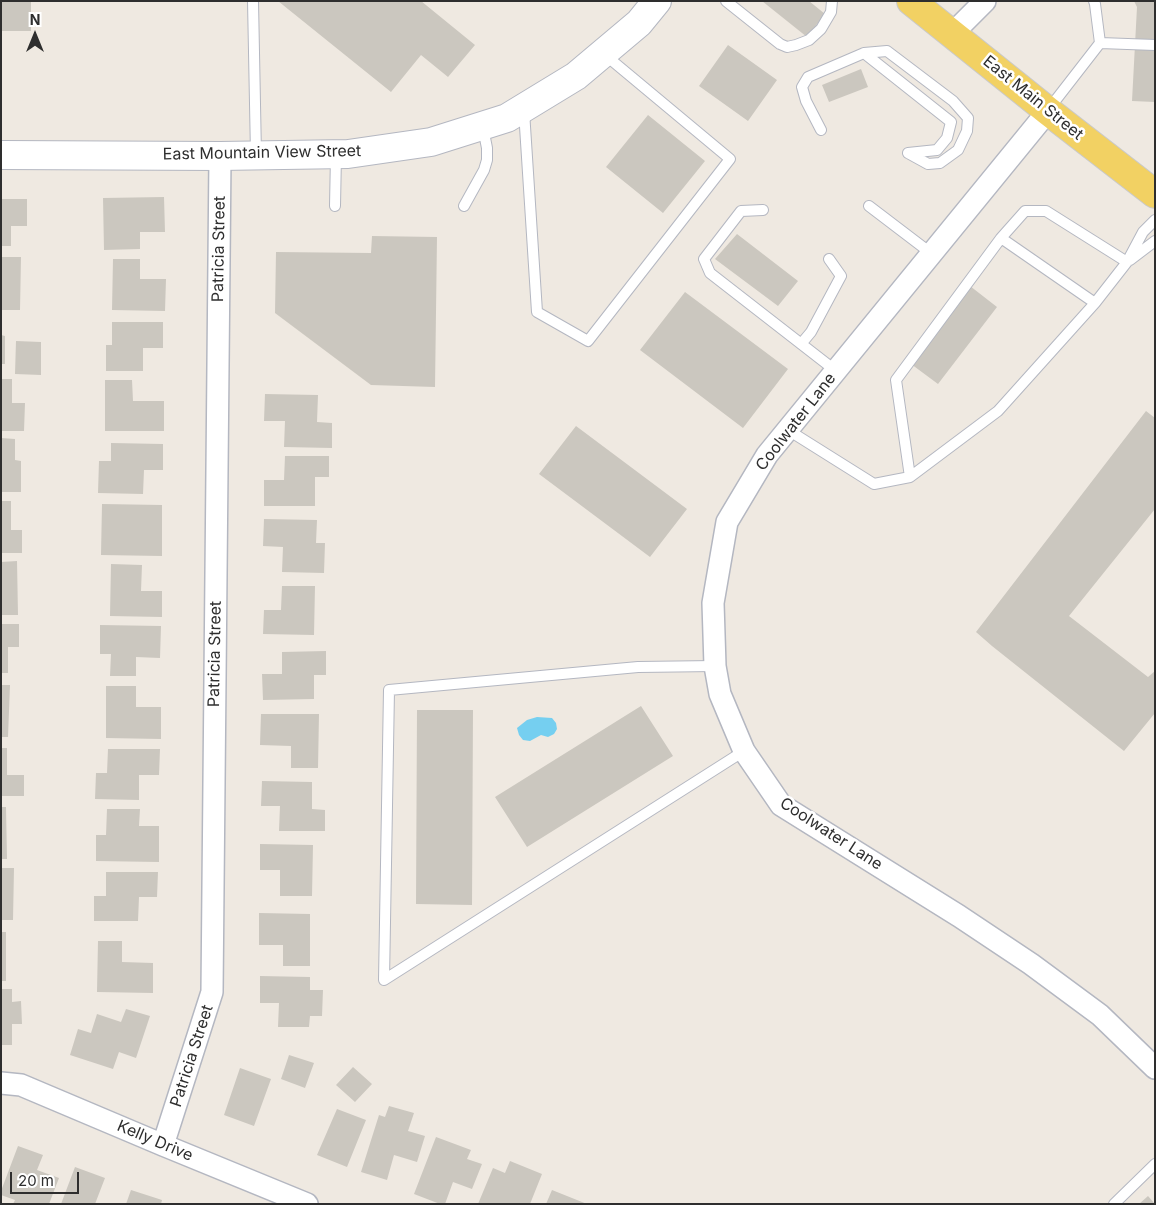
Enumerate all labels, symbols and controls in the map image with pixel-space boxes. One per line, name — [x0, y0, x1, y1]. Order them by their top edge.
north arrow — [10, 10, 60, 60]
text: N — [30, 11, 40, 28]
street label: East Main Street — [979, 52, 1087, 144]
street label: East Mountain View Street — [163, 142, 361, 164]
street label: Patricia Street — [208, 196, 230, 302]
street label: Coolwater Lane — [752, 369, 840, 475]
street label: Patricia Street — [204, 601, 226, 707]
street label: Coolwater Lane — [776, 794, 886, 874]
street label: Patricia Street — [166, 1003, 218, 1109]
street label: Kelly Drive — [114, 1116, 196, 1166]
scale bar — [12, 1162, 81, 1194]
text: 20 m — [18, 1171, 54, 1190]

